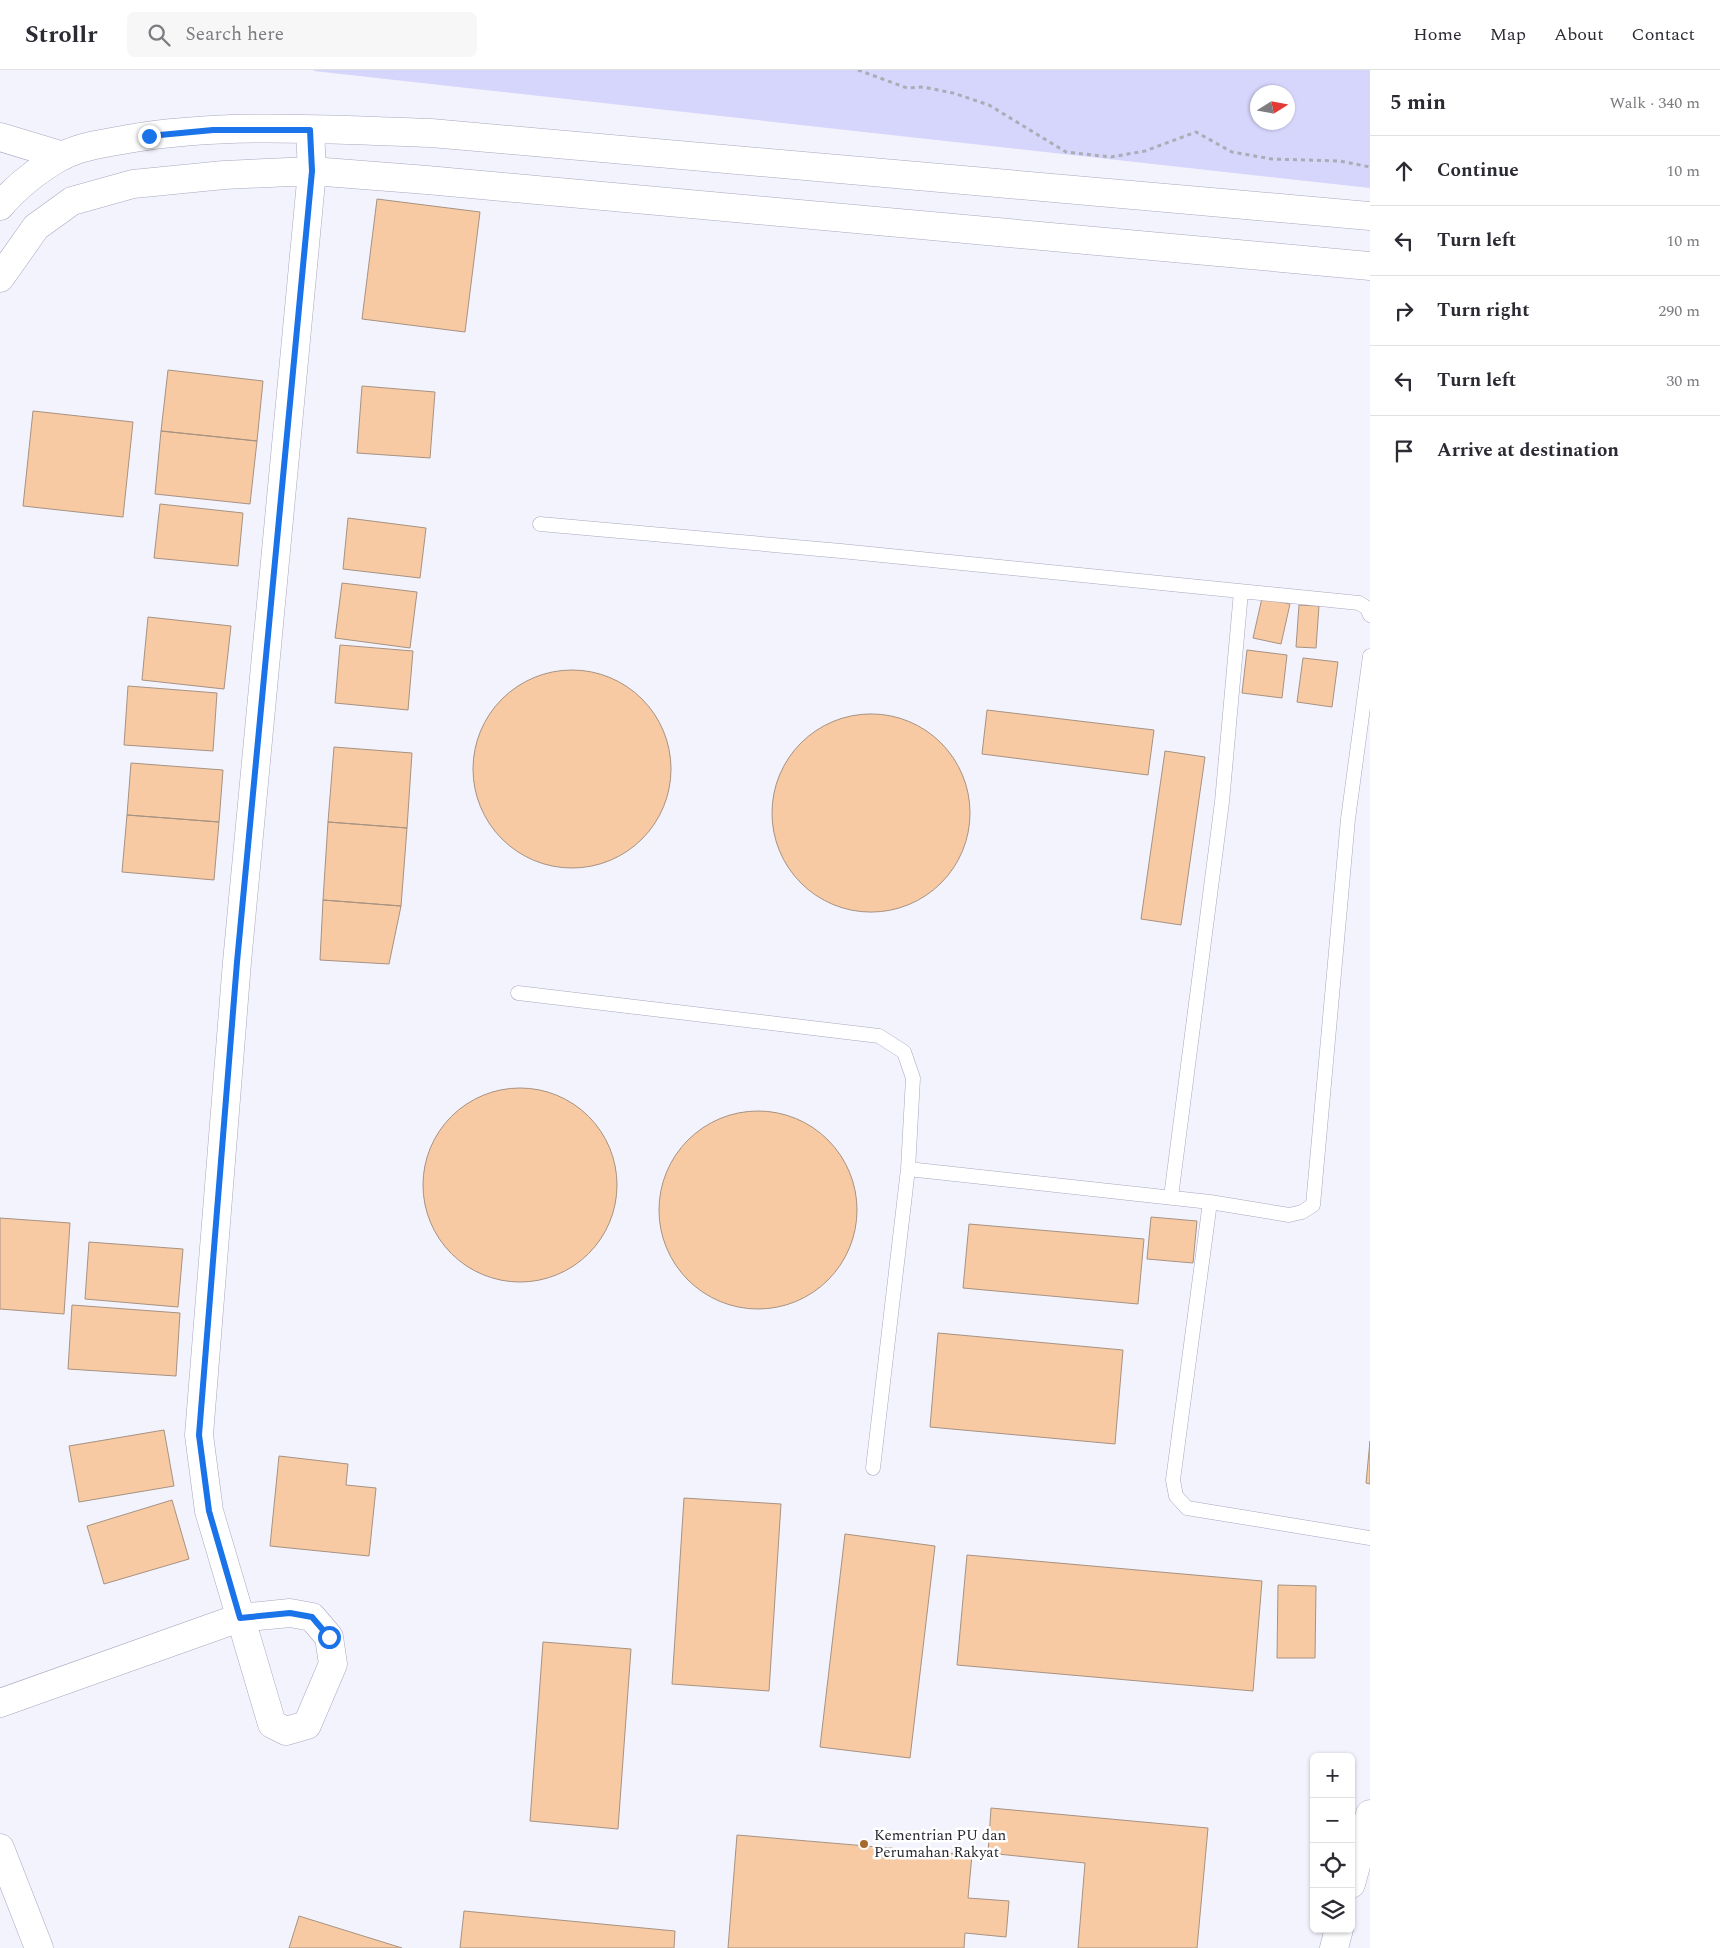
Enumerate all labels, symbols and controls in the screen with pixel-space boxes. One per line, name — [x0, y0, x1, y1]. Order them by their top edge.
search box — [127, 12, 477, 57]
text: Strollr — [25, 17, 97, 53]
text: Search here — [185, 20, 284, 49]
icon: search — [145, 21, 173, 49]
text: Home — [1413, 21, 1462, 48]
text: Map — [1490, 21, 1526, 48]
text: About — [1554, 21, 1604, 48]
text: Contact — [1632, 21, 1695, 48]
north arrow — [1250, 85, 1295, 130]
text: 5 min — [1390, 87, 1446, 119]
text: Walk · 340 m — [1609, 91, 1700, 115]
route end — [138, 125, 161, 148]
text: Continue — [1437, 156, 1519, 185]
icon: ahead — [1390, 157, 1418, 185]
text: 10 m — [1666, 159, 1700, 183]
text: Turn left — [1437, 226, 1516, 255]
icon: left — [1390, 227, 1418, 255]
text: 10 m — [1666, 229, 1700, 253]
text: Turn right — [1437, 296, 1530, 325]
icon: right — [1390, 297, 1418, 325]
text: 290 m — [1658, 299, 1700, 323]
text: Turn left — [1437, 366, 1516, 395]
icon: left — [1390, 367, 1418, 395]
text: 30 m — [1666, 369, 1700, 393]
text: Arrive at destination — [1437, 436, 1619, 465]
icon: arrive — [1390, 437, 1418, 465]
route start — [318, 1626, 341, 1649]
map controls — [1310, 1753, 1355, 1933]
button: + — [1310, 1753, 1355, 1798]
button: − — [1310, 1798, 1355, 1843]
place label: Kementrian PU dan Perumahan Rakyat — [874, 1824, 1007, 1864]
marker: Kementrian PU dan Perumahan Rakyat — [858, 1838, 870, 1850]
button: locate — [1310, 1843, 1355, 1888]
button: layers — [1310, 1888, 1355, 1933]

